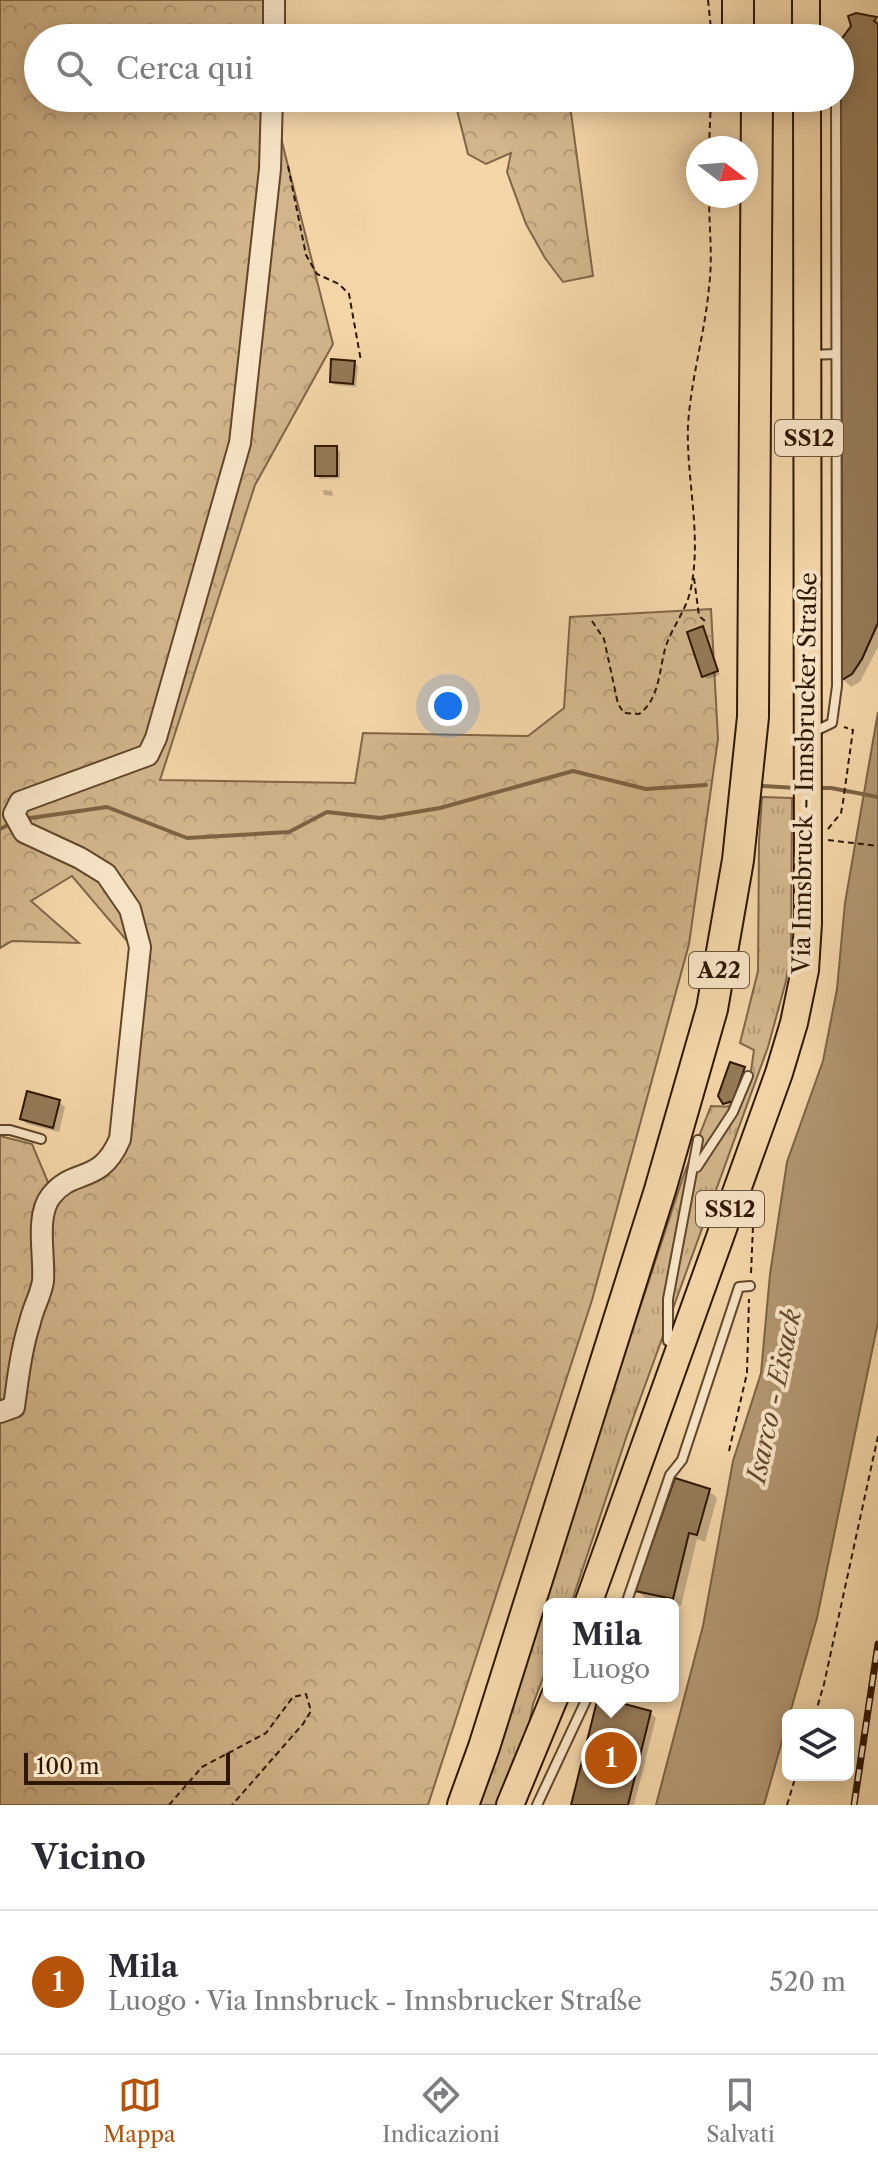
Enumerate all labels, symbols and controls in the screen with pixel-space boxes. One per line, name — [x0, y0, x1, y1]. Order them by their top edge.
search box — [24, 24, 854, 112]
icon: search — [52, 46, 96, 90]
text: Cerca qui — [116, 50, 253, 87]
north arrow — [686, 136, 758, 208]
road number: SS12 — [775, 420, 843, 456]
street label: Via Innsbruck - Innsbrucker Straße — [786, 572, 823, 975]
your location — [428, 686, 468, 726]
road number: A22 — [689, 952, 749, 988]
road number: SS12 — [696, 1191, 764, 1227]
water label: Isarco - Eisack — [740, 1306, 808, 1488]
popup — [543, 1598, 679, 1702]
text: Mila — [572, 1616, 642, 1653]
text: Luogo — [572, 1653, 650, 1685]
map controls — [782, 1709, 854, 1781]
button: layers — [782, 1709, 854, 1781]
pin: 1 — [585, 1728, 637, 1788]
scale bar — [24, 1749, 230, 1785]
text: 100 m — [36, 1753, 99, 1780]
text: Vicino — [32, 1836, 146, 1878]
text: Mila — [108, 1948, 179, 1985]
text: 1 — [52, 1966, 64, 1998]
text: 520 m — [769, 1966, 846, 1998]
text: Luogo · Via Innsbruck - Innsbrucker Straße — [108, 1985, 642, 2017]
tab: Mappa — [103, 2073, 176, 2148]
tab: Indicazioni — [382, 2073, 500, 2148]
tab: Salvati — [706, 2073, 775, 2148]

